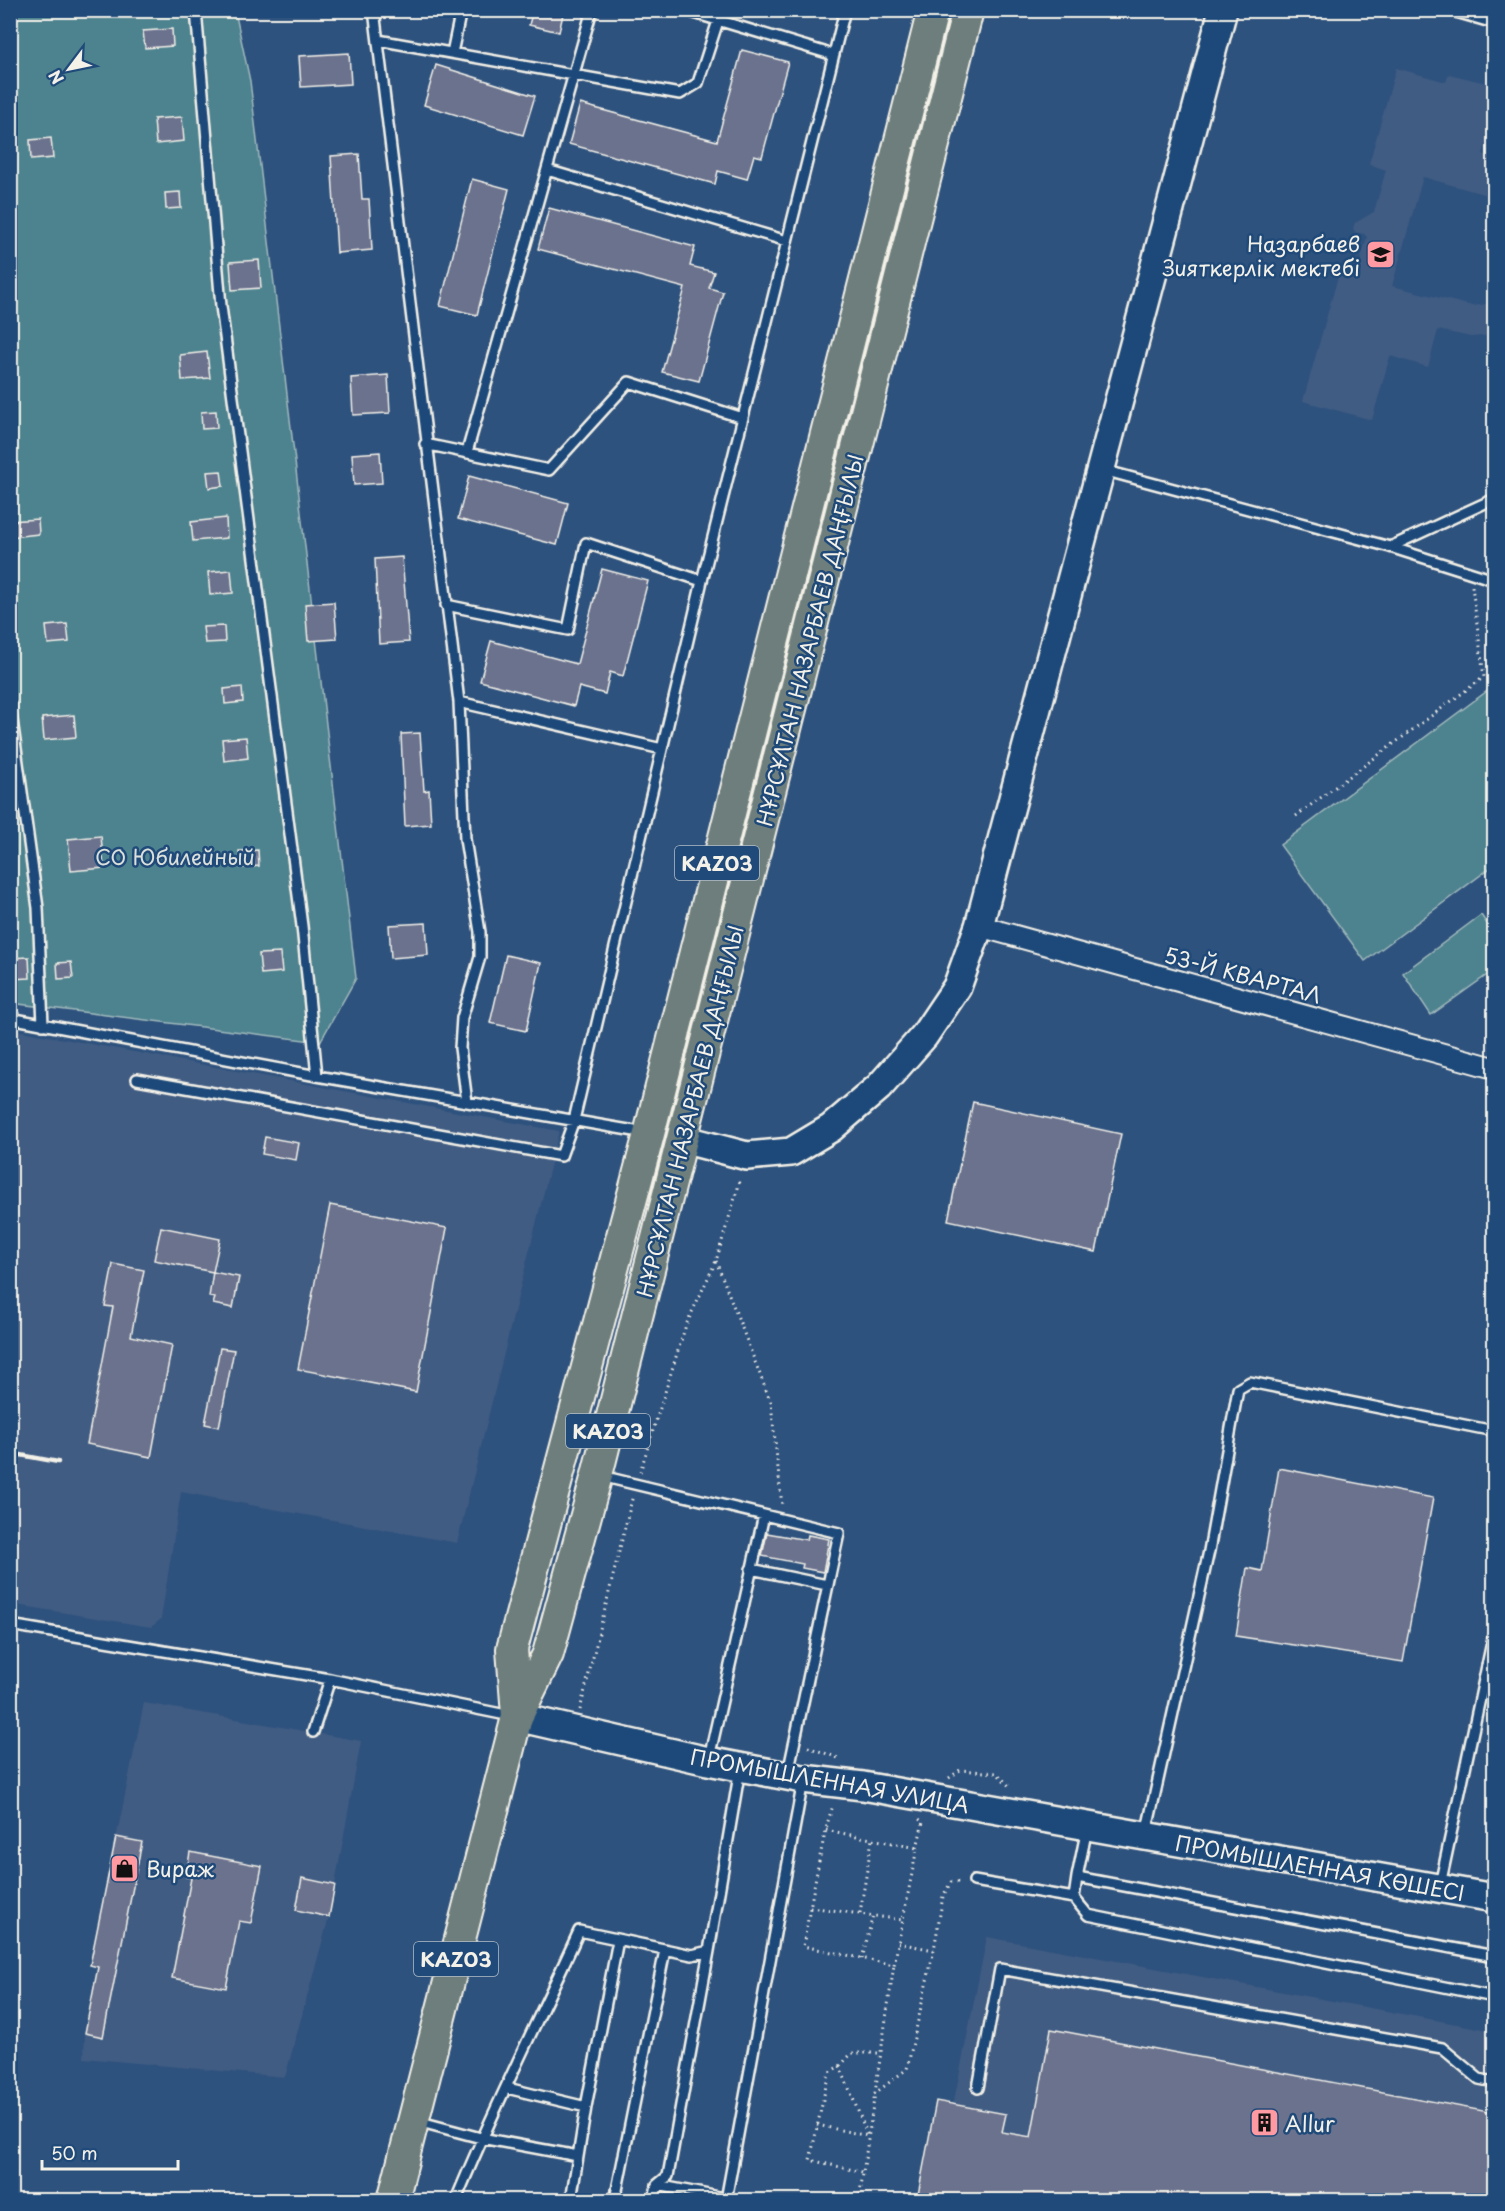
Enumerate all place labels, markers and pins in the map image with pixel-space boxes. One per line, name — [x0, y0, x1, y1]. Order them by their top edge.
place label: Назарбаев Зияткерлік мектебі — [1162, 227, 1360, 283]
school or university icon: Назарбаев Зияткерлік мектебі — [1365, 239, 1397, 271]
shop icon: Вираж — [109, 1852, 141, 1884]
place label: Вираж — [146, 1852, 214, 1884]
building icon: Allur — [1248, 2107, 1280, 2139]
place label: Allur — [1285, 2107, 1335, 2139]

